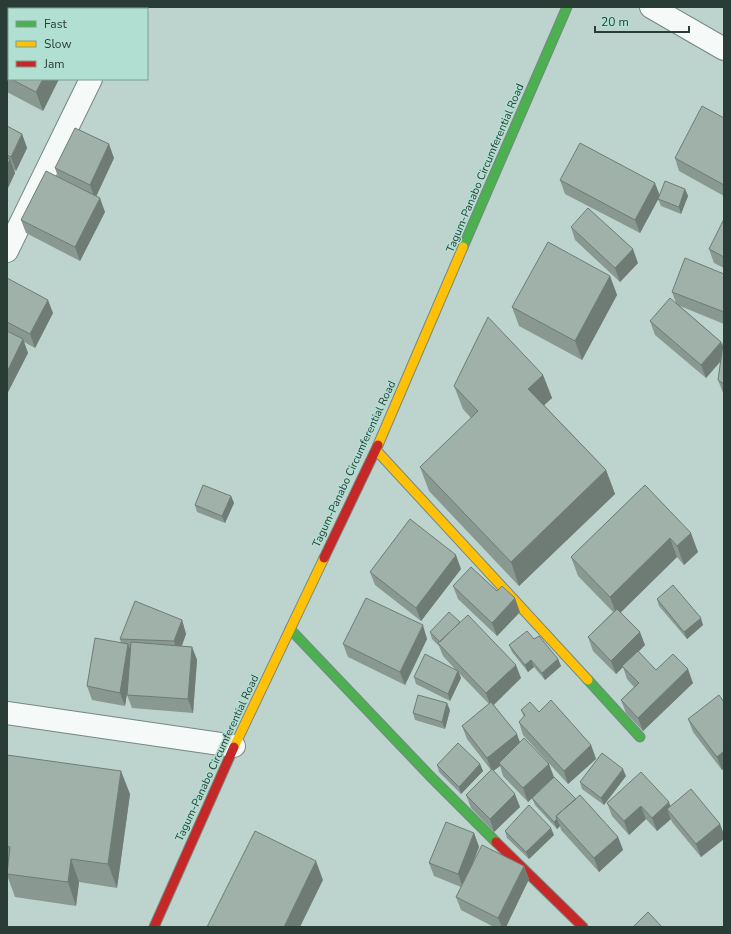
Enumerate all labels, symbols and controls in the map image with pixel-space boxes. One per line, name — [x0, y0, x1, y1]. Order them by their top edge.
legend — [8, 8, 148, 80]
scale bar — [595, 8, 689, 34]
text: 20 m — [601, 14, 629, 30]
text: Fast — [44, 16, 67, 32]
text: Slow — [44, 36, 72, 52]
text: Jam — [43, 56, 65, 72]
street label: Tagum-Panabo Circumferential Road — [443, 81, 527, 255]
street label: Tagum-Panabo Circumferential Road — [309, 378, 399, 550]
street label: Tagum-Panabo Circumferential Road — [172, 672, 262, 844]

